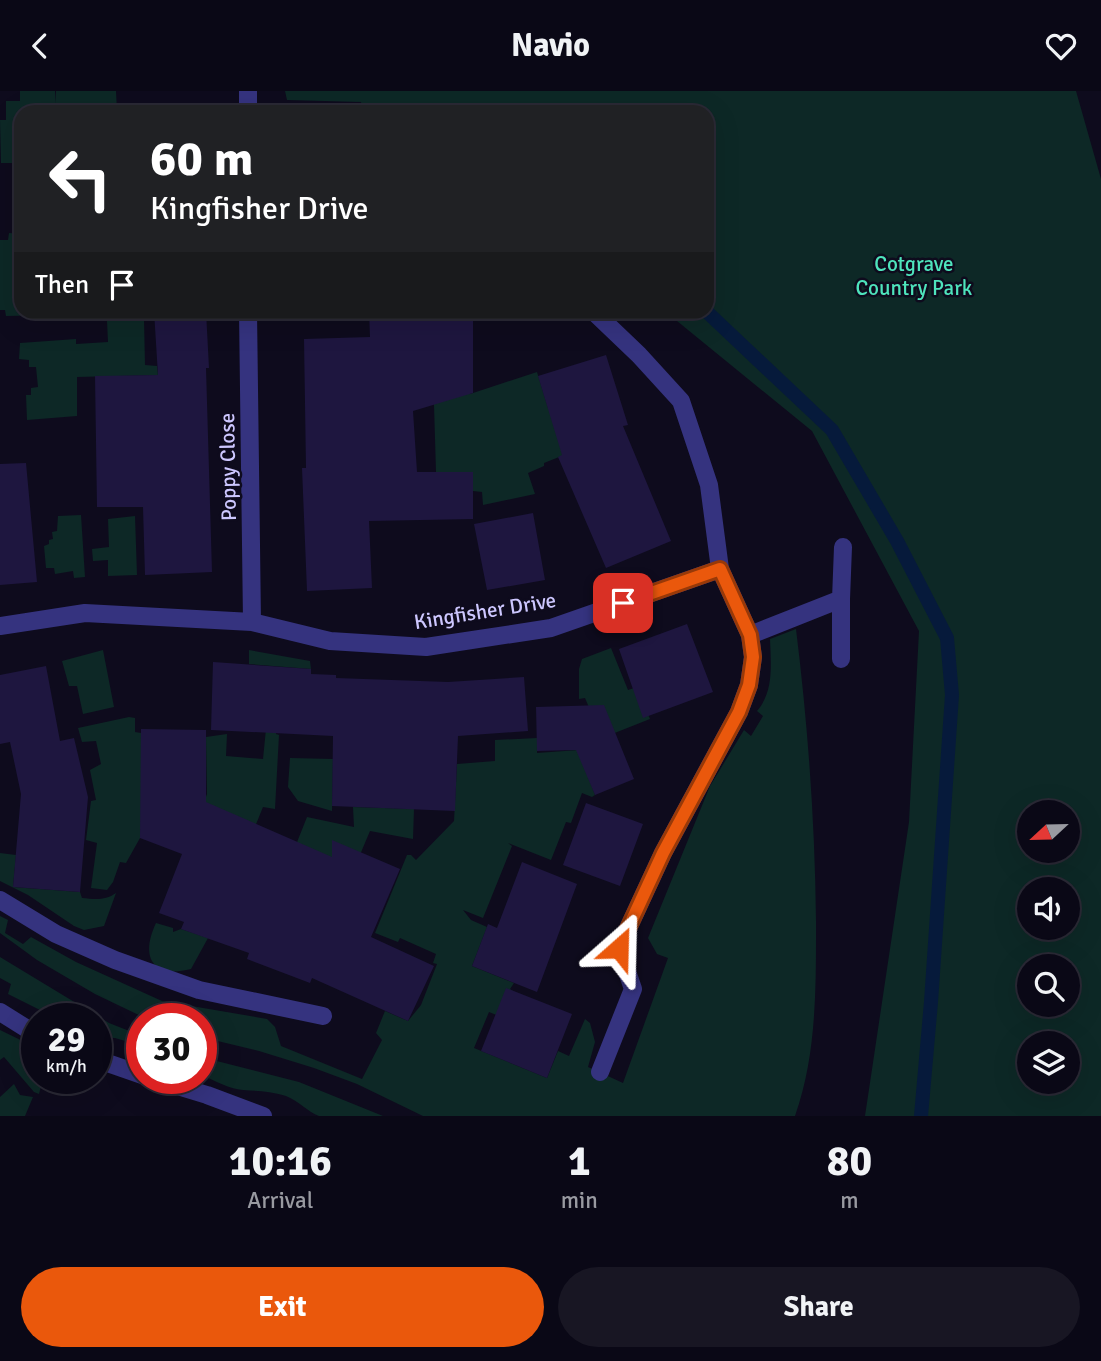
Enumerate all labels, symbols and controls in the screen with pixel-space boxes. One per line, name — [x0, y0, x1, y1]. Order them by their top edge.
text: Navio — [511, 26, 590, 65]
icon: back — [21, 27, 59, 65]
icon: heart — [1042, 27, 1080, 65]
text: 60 m — [150, 129, 253, 189]
icon: left — [35, 133, 126, 224]
text: Kingfisher Drive — [150, 189, 369, 228]
park label: Cotgrave Country Park — [856, 251, 973, 301]
icon: arrive — [103, 266, 141, 304]
text: Then — [35, 269, 89, 301]
street label: Poppy Close — [214, 413, 242, 521]
pin — [593, 573, 653, 633]
icon: arrive — [604, 584, 642, 622]
street label: Kingfisher Drive — [412, 587, 558, 635]
north arrow — [1017, 800, 1080, 863]
map controls — [1017, 800, 1080, 1094]
button: sound — [1017, 877, 1080, 940]
position arrow — [582, 911, 656, 985]
button: search — [1017, 954, 1080, 1017]
speed limit sign: 30 — [126, 1003, 217, 1094]
text: 29 — [48, 1018, 85, 1061]
button: layers — [1017, 1031, 1080, 1094]
text: km/h — [46, 1055, 87, 1077]
text: 10:16 — [229, 1136, 332, 1187]
text: 1 — [568, 1136, 591, 1187]
text: 80 — [827, 1136, 872, 1187]
text: Arrival — [247, 1186, 314, 1215]
text: min — [561, 1186, 598, 1215]
text: m — [840, 1186, 859, 1215]
button: Exit — [21, 1267, 544, 1347]
button: Share — [558, 1267, 1080, 1347]

